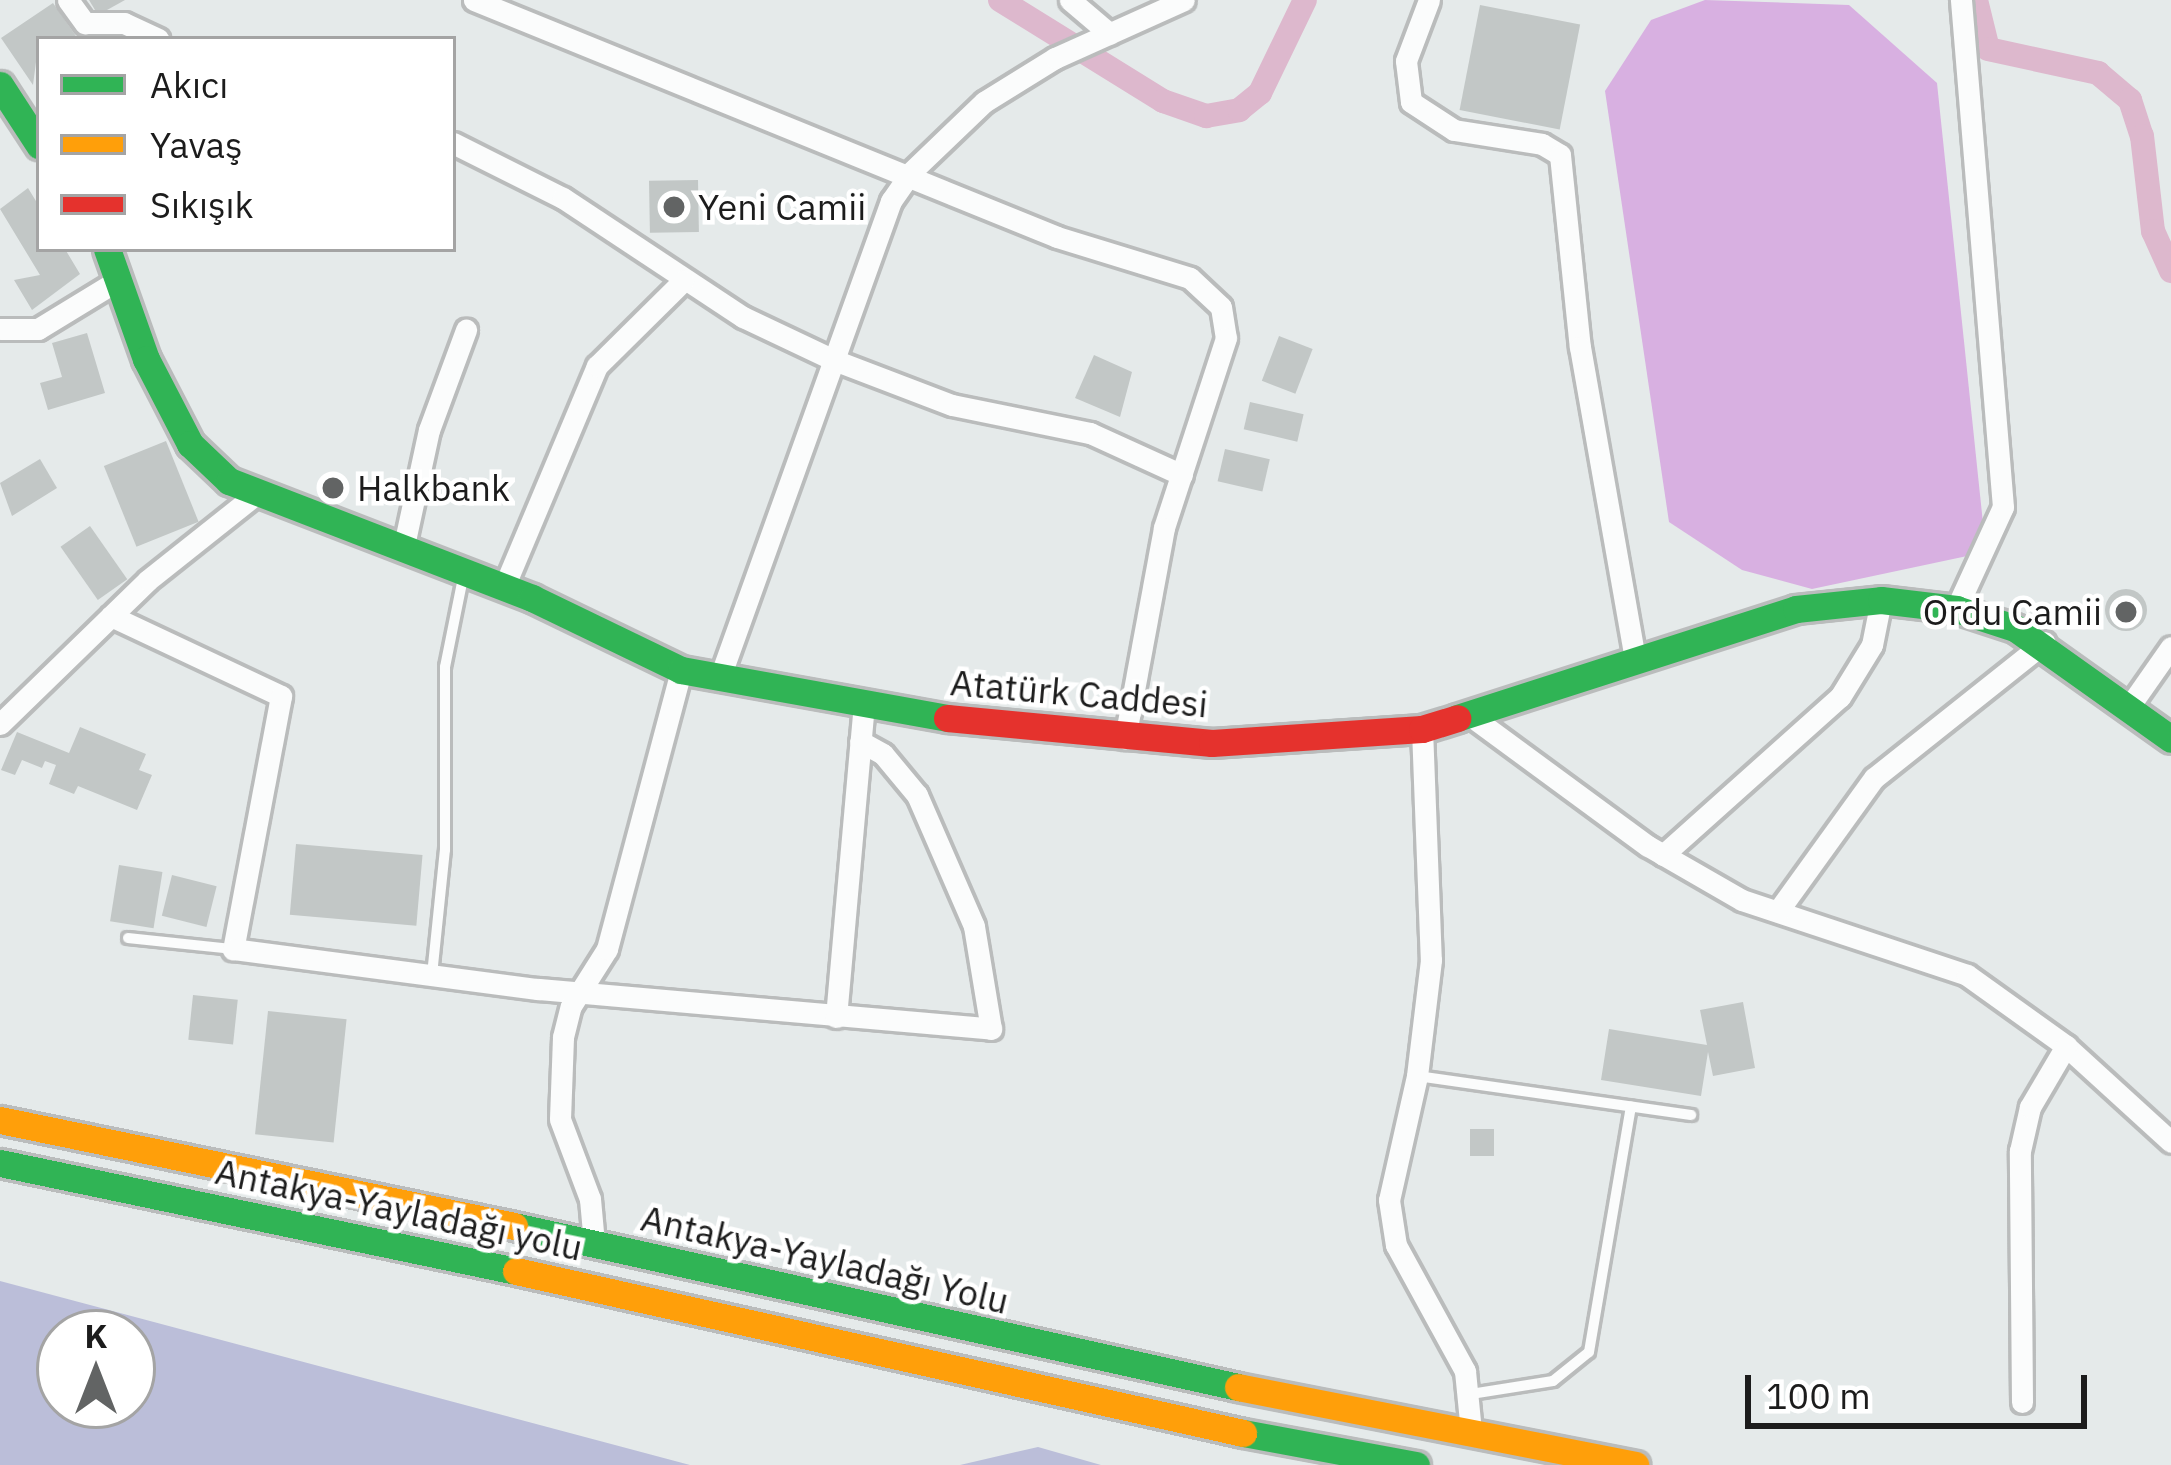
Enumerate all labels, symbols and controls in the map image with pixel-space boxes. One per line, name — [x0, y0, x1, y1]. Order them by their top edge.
legend — [36, 36, 456, 252]
text: Akıcı — [150, 61, 228, 108]
text: Yavaş — [150, 121, 243, 168]
text: Sıkışık — [150, 181, 253, 228]
place label: Yeni Camii — [698, 185, 866, 229]
marker: Yeni Camii — [661, 194, 687, 220]
place label: Halkbank — [357, 466, 510, 510]
marker: Halkbank — [320, 475, 346, 501]
place label: Ordu Camii — [1923, 590, 2102, 634]
marker: Ordu Camii — [2113, 599, 2139, 625]
street label: Atatürk Caddesi — [949, 660, 1209, 726]
street label: Antakya-Yayladağı yolu — [212, 1149, 586, 1269]
street label: Antakya-Yayladağı Yolu — [637, 1196, 1013, 1322]
north arrow — [36, 1309, 156, 1429]
text: K — [85, 1314, 107, 1357]
scale bar — [1751, 1351, 2093, 1425]
text: 100 m — [1766, 1372, 1871, 1419]

